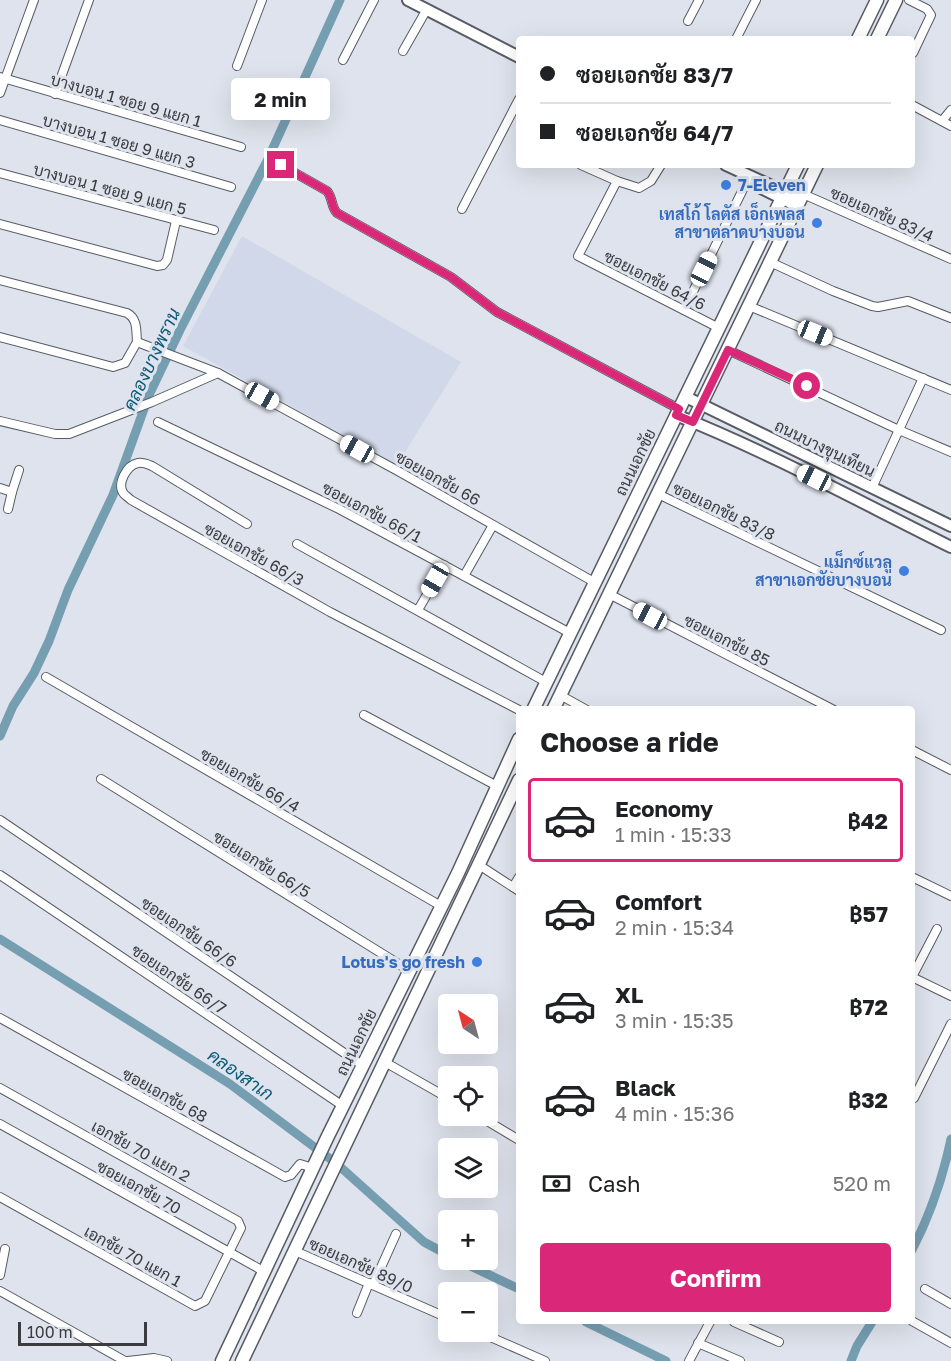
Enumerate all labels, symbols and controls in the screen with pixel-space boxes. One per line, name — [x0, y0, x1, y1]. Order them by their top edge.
text: ซอยเอกชัย 83/7 — [576, 61, 733, 88]
street label: บางบอน 1 ซอย 9 แยก 1 — [48, 69, 204, 131]
callout: 2 min — [232, 78, 330, 120]
text: 2 min — [254, 87, 307, 111]
street label: บางบอน 1 ซอย 9 แยก 3 — [40, 110, 198, 172]
text: ซอยเอกชัย 64/7 — [576, 119, 733, 146]
route end — [267, 151, 294, 178]
street label: บางบอน 1 ซอย 9 แยก 5 — [31, 159, 189, 219]
place label: 7-Eleven — [738, 175, 806, 195]
marker: 7-Eleven — [719, 178, 733, 192]
street label: ซอยเอกชัย 83/4 — [827, 182, 937, 246]
place label: เทสโก้ โลตัส เอ็กเพลส สาขาตลาดบางบอน — [659, 201, 805, 242]
marker: เทสโก้ โลตัส เอ็กเพลส สาขาตลาดบางบอน — [810, 216, 824, 230]
street label: ซอยเอกชัย 64/6 — [601, 246, 709, 314]
car — [688, 249, 720, 289]
water label: คลองบางพราน — [118, 304, 185, 414]
car — [795, 318, 835, 348]
route start — [793, 372, 820, 399]
car — [242, 379, 282, 413]
street label: ถนนบางขุนเทียน — [771, 414, 879, 483]
street label: ถนนเอกชัย — [610, 425, 660, 499]
car — [337, 432, 377, 466]
street label: ซอยเอกชัย 66 — [392, 446, 484, 510]
car — [794, 462, 834, 494]
street label: ซอยเอกชัย 66/1 — [319, 477, 425, 547]
street label: ซอยเอกชัย 83/8 — [670, 478, 778, 544]
street label: ซอยเอกชัย 66/3 — [201, 518, 307, 590]
place label: แม็กซ์แวลู สาขาเอกชัยบางบอน — [755, 549, 892, 590]
car — [418, 560, 452, 600]
marker: แม็กซ์แวลู สาขาเอกชัยบางบอน — [897, 564, 911, 578]
car — [630, 600, 670, 632]
street label: ซอยเอกชัย 85 — [681, 610, 773, 670]
text: Choose a ride — [540, 726, 719, 758]
street label: ซอยเอกชัย 66/4 — [197, 743, 303, 817]
icon: car — [543, 793, 597, 847]
text: Economy — [615, 795, 713, 822]
text: ฿42 — [848, 807, 888, 834]
text: 1 min · 15:33 — [615, 822, 732, 846]
street label: ซอยเอกชัย 66/5 — [210, 826, 314, 902]
icon: car — [543, 886, 597, 940]
text: Comfort — [615, 888, 702, 915]
street label: ซอยเอกชัย 66/6 — [137, 893, 241, 971]
text: ฿57 — [849, 900, 888, 927]
text: 2 min · 15:34 — [615, 915, 734, 939]
street label: ซอยเอกชัย 66/7 — [128, 940, 230, 1018]
place label: Lotus's go fresh — [341, 952, 465, 972]
marker: Lotus's go fresh — [470, 955, 484, 969]
icon: car — [543, 979, 597, 1033]
text: XL — [615, 981, 643, 1008]
text: ฿72 — [849, 993, 888, 1020]
north arrow — [438, 994, 498, 1054]
map controls — [438, 994, 498, 1342]
street label: ถนนเอกชัย — [331, 1005, 381, 1079]
text: 3 min · 15:35 — [615, 1008, 734, 1032]
water label: คลองสาเก — [204, 1043, 278, 1105]
street label: ซอยเอกชัย 68 — [119, 1063, 211, 1127]
button: locate — [438, 1066, 498, 1126]
icon: car — [543, 1072, 597, 1126]
text: Black — [615, 1074, 676, 1101]
text: ฿32 — [848, 1086, 888, 1113]
text: 4 min · 15:36 — [615, 1101, 735, 1125]
street label: เอกชัย 70 แยก 2 — [88, 1116, 194, 1186]
button: layers — [438, 1138, 498, 1198]
street label: ซอยเอกชัย 70 — [93, 1156, 185, 1218]
icon: cash — [540, 1167, 573, 1200]
text: Cash — [588, 1170, 641, 1197]
text: 520 m — [833, 1171, 891, 1195]
button: + — [438, 1210, 498, 1270]
street label: เอกชัย 70 แยก 1 — [81, 1221, 185, 1291]
street label: ซอยเอกชัย 89/0 — [306, 1233, 416, 1297]
button: Confirm — [540, 1243, 891, 1312]
button: − — [438, 1282, 498, 1342]
scale bar — [18, 1319, 147, 1346]
text: 100 m — [27, 1322, 73, 1342]

